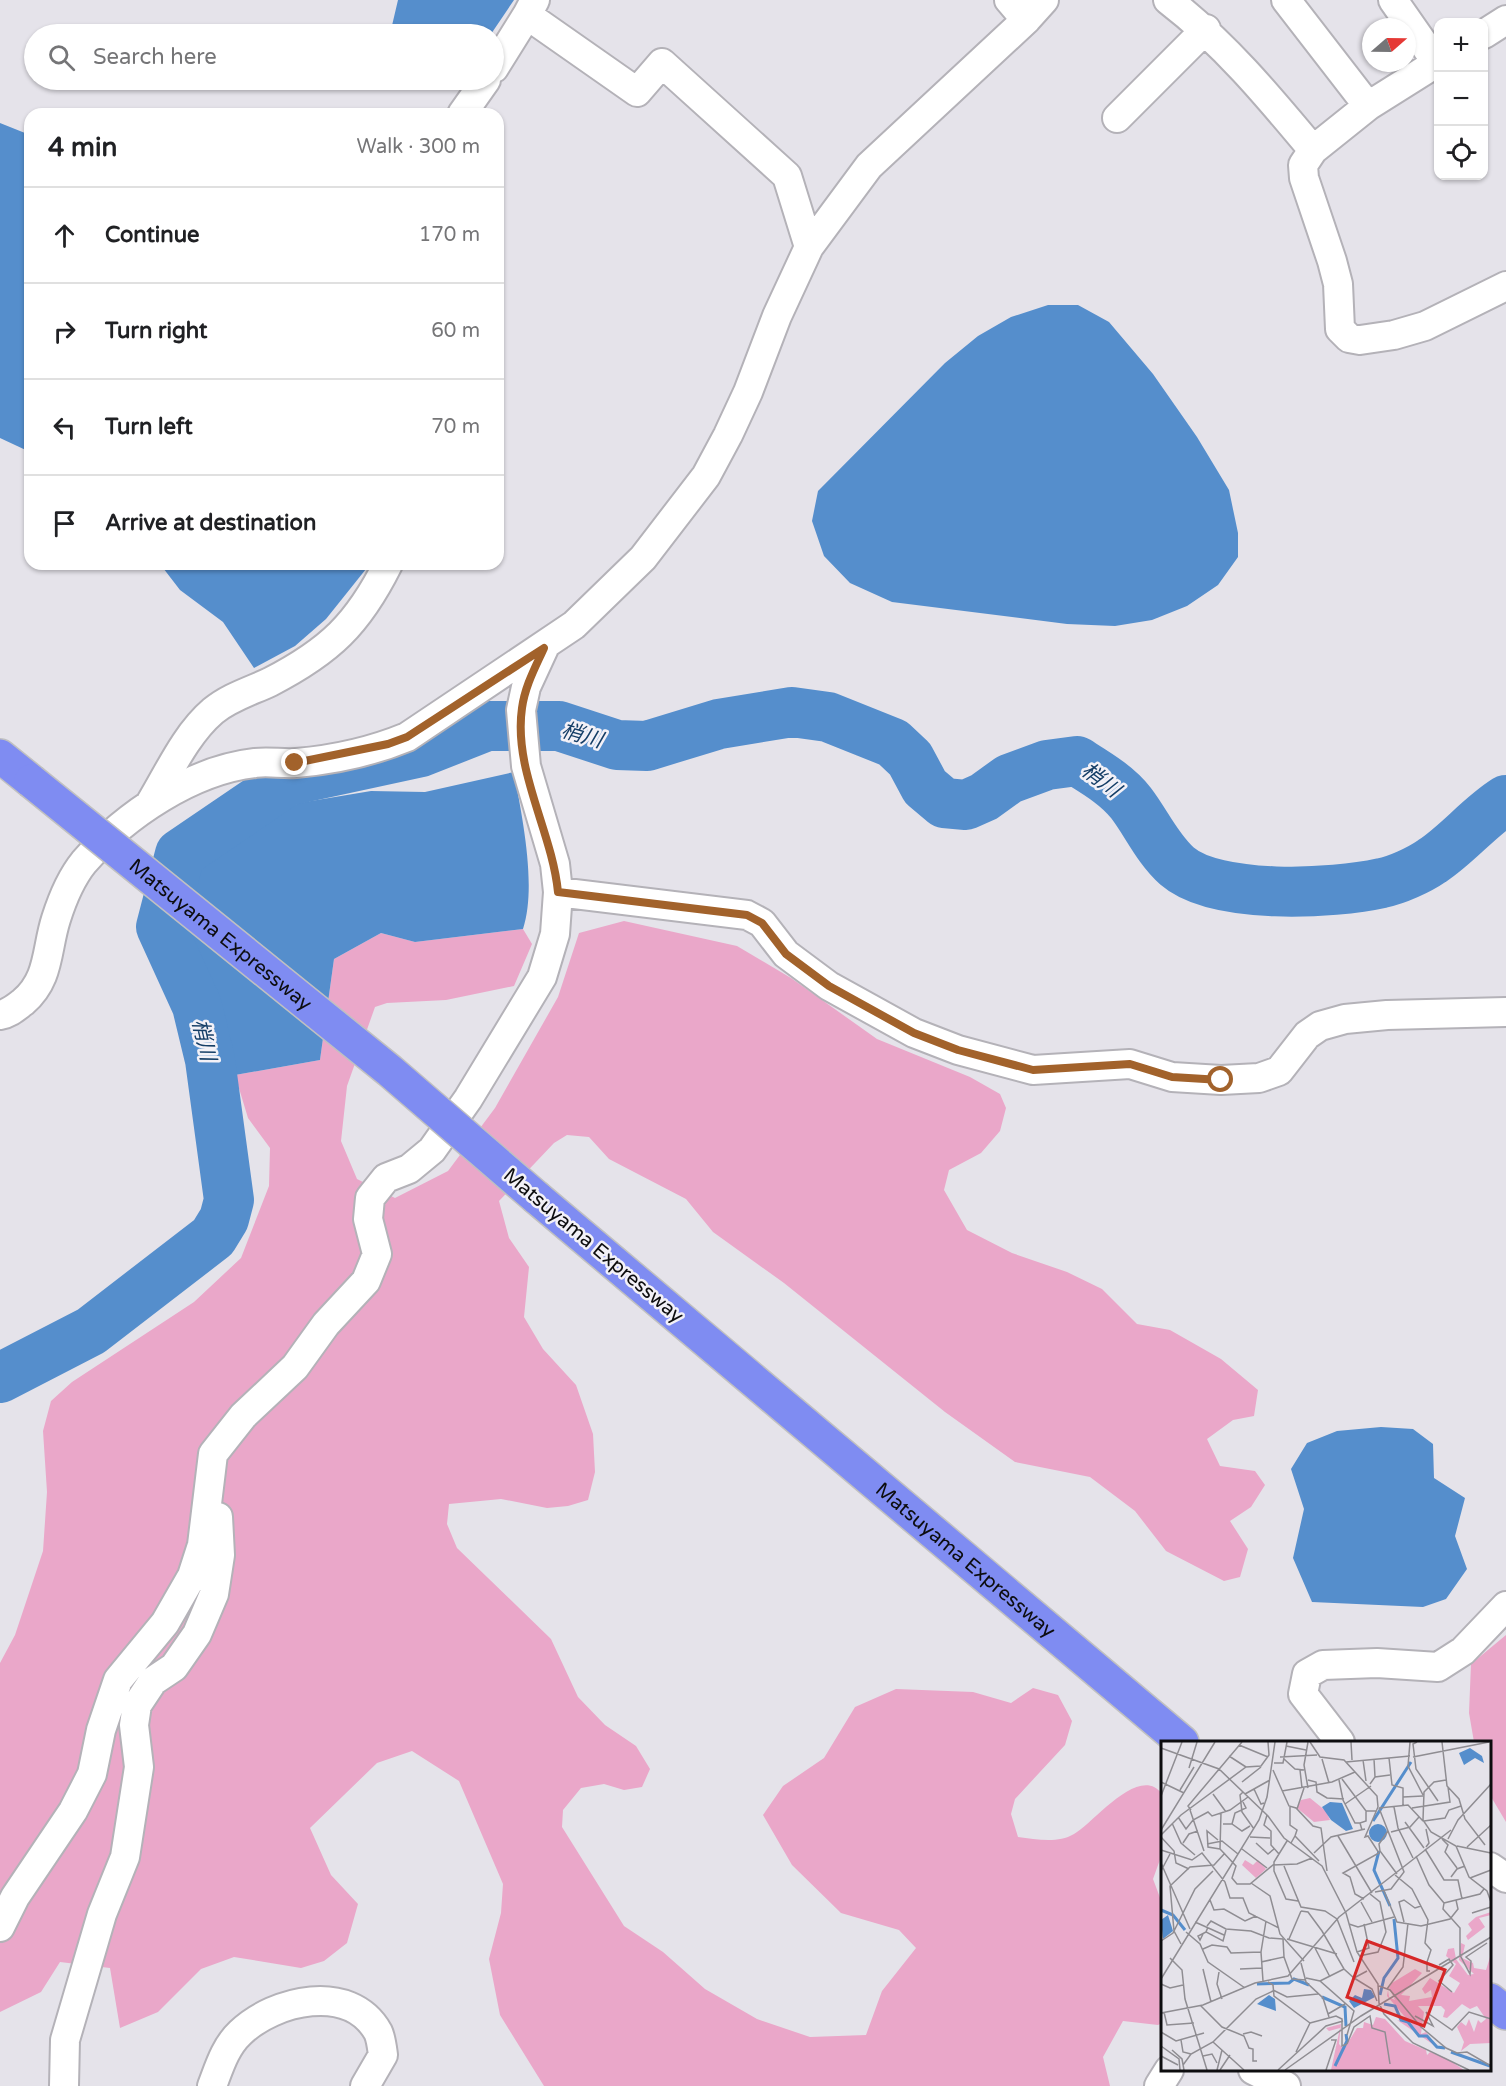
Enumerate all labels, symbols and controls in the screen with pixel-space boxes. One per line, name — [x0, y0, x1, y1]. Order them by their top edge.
north arrow — [1362, 18, 1416, 72]
map controls — [1434, 18, 1488, 180]
button: + — [1434, 18, 1488, 72]
search box — [24, 24, 504, 90]
icon: search — [45, 41, 78, 74]
text: Search here — [93, 44, 217, 70]
button: − — [1434, 72, 1488, 126]
button: locate — [1434, 126, 1488, 180]
text: 4 min — [48, 132, 117, 163]
text: Walk · 300 m — [357, 135, 480, 159]
icon: ahead — [48, 219, 81, 252]
text: Continue — [105, 222, 200, 248]
text: 170 m — [419, 223, 480, 247]
icon: right — [48, 315, 81, 348]
text: Turn right — [105, 318, 207, 344]
text: 60 m — [431, 319, 480, 343]
icon: left — [48, 411, 81, 444]
text: Turn left — [105, 414, 193, 440]
text: 70 m — [431, 415, 480, 439]
icon: arrive — [48, 507, 81, 540]
text: Arrive at destination — [105, 510, 316, 536]
water label: 梢川 — [558, 718, 607, 754]
route end — [281, 749, 307, 775]
water label: 梢川 — [1076, 758, 1127, 804]
street label: Matsuyama Expressway — [124, 854, 317, 1016]
water label: 梢川 — [187, 1017, 221, 1065]
route start — [1207, 1066, 1233, 1092]
street label: Matsuyama Expressway — [498, 1163, 689, 1328]
street label: Matsuyama Expressway — [870, 1478, 1060, 1643]
inset map — [1161, 1741, 1491, 2071]

